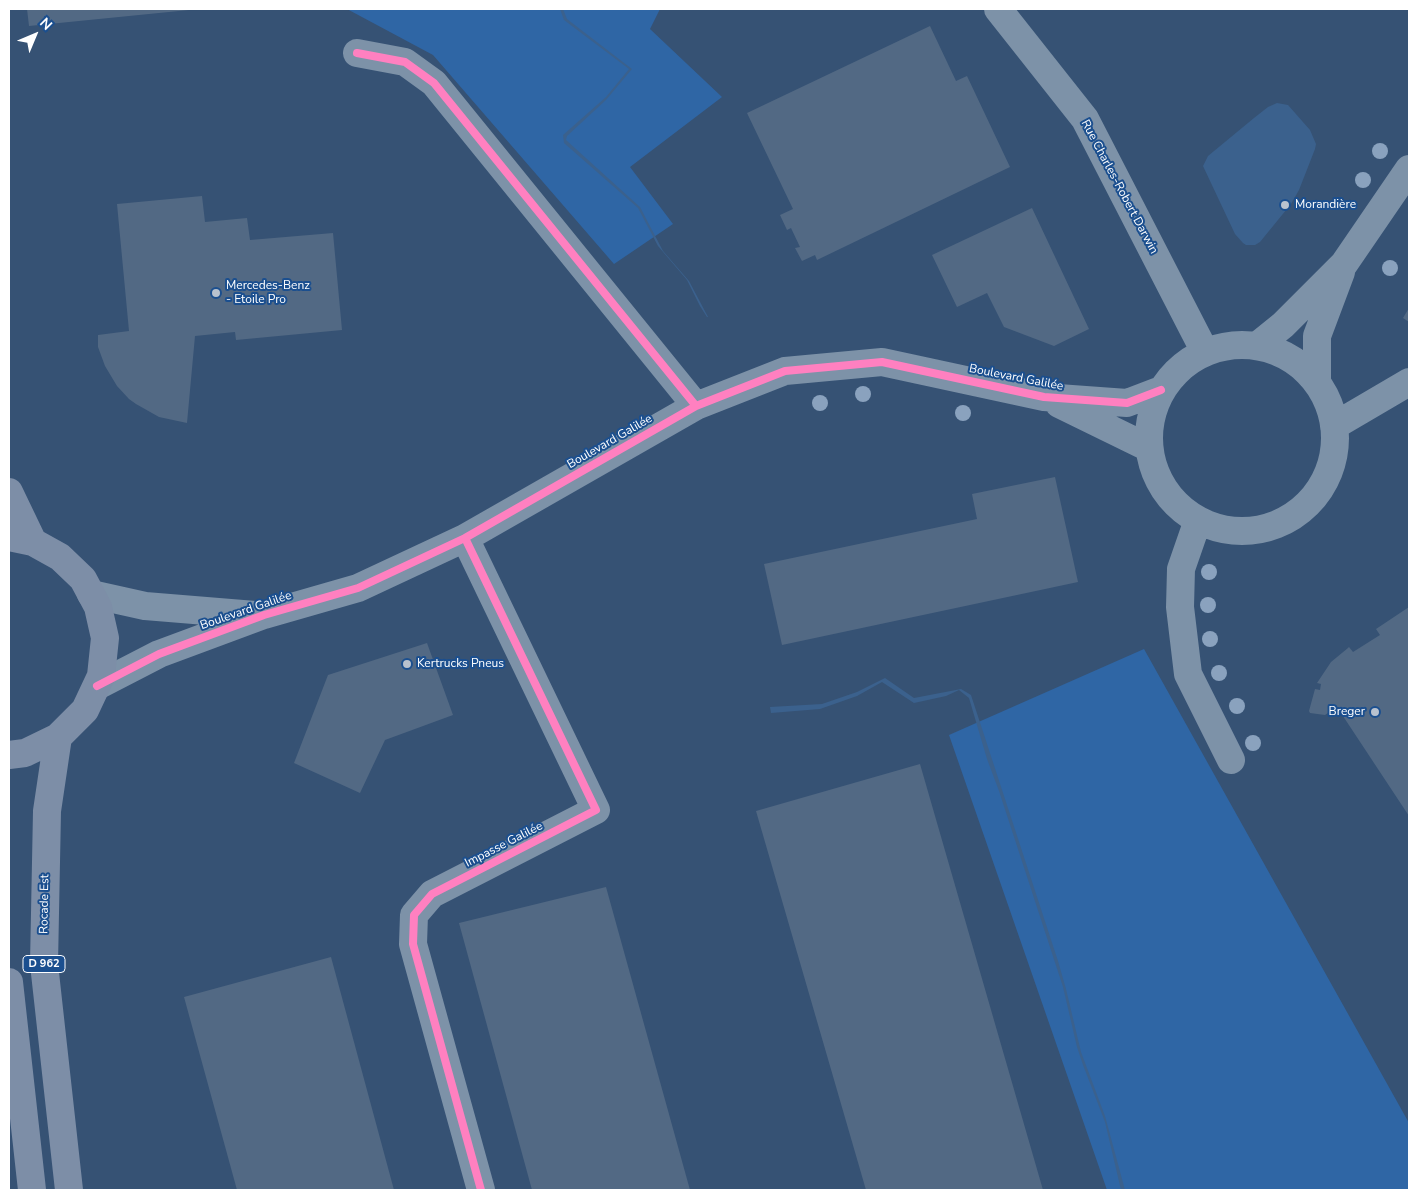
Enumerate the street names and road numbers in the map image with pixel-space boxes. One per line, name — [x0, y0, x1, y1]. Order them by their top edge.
street label: Rue Charles-Robert Darwin — [1077, 117, 1161, 257]
street label: Boulevard Galilée — [968, 362, 1064, 394]
street label: Boulevard Galilée — [565, 412, 655, 472]
street label: Boulevard Galilée — [198, 589, 294, 633]
street label: Impasse Galilée — [463, 819, 545, 871]
street label: Rocade Est — [37, 874, 53, 934]
road number: D 962 — [23, 956, 65, 972]

